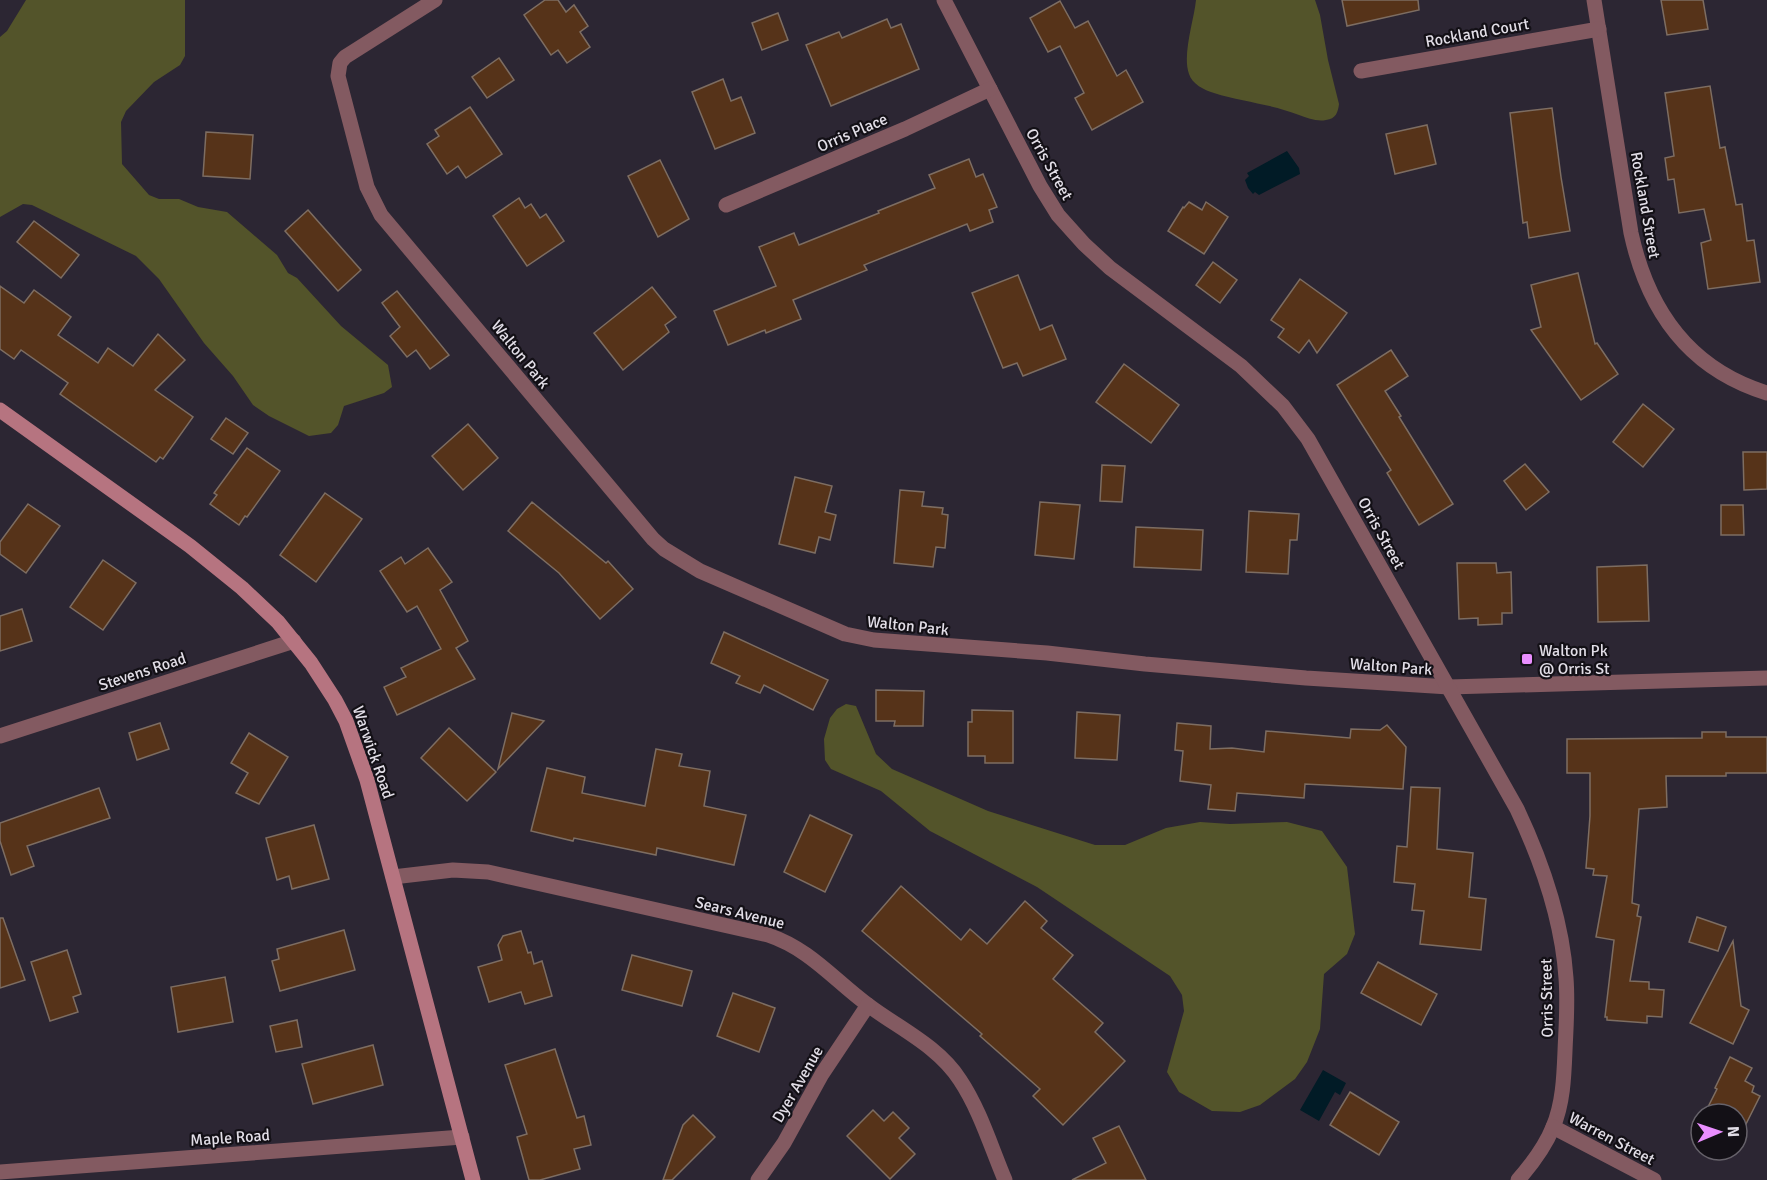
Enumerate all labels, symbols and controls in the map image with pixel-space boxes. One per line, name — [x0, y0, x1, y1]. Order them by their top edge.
street label: Rockland Court — [1424, 14, 1531, 52]
street label: Orris Place — [814, 109, 891, 157]
street label: Orris Street — [1021, 125, 1077, 204]
street label: Rockland Street — [1626, 150, 1664, 261]
street label: Walton Park — [487, 316, 554, 393]
street label: Orris Street — [1353, 494, 1409, 573]
street label: Walton Park — [866, 612, 950, 640]
place label: Walton Pk @ Orris St — [1539, 641, 1610, 679]
street label: Stevens Road — [96, 648, 189, 695]
marker: Walton Pk @ Orris St — [1520, 652, 1534, 666]
street label: Walton Park — [1349, 654, 1433, 680]
street label: Warwick Road — [348, 703, 398, 801]
street label: Sears Avenue — [693, 892, 787, 934]
street label: Orris Street — [1536, 958, 1558, 1038]
street label: Dyer Avenue — [768, 1043, 828, 1126]
north arrow — [1689, 1102, 1749, 1162]
street label: Warren Street — [1565, 1108, 1658, 1170]
street label: Maple Road — [190, 1125, 271, 1151]
text: N — [1723, 1126, 1743, 1137]

